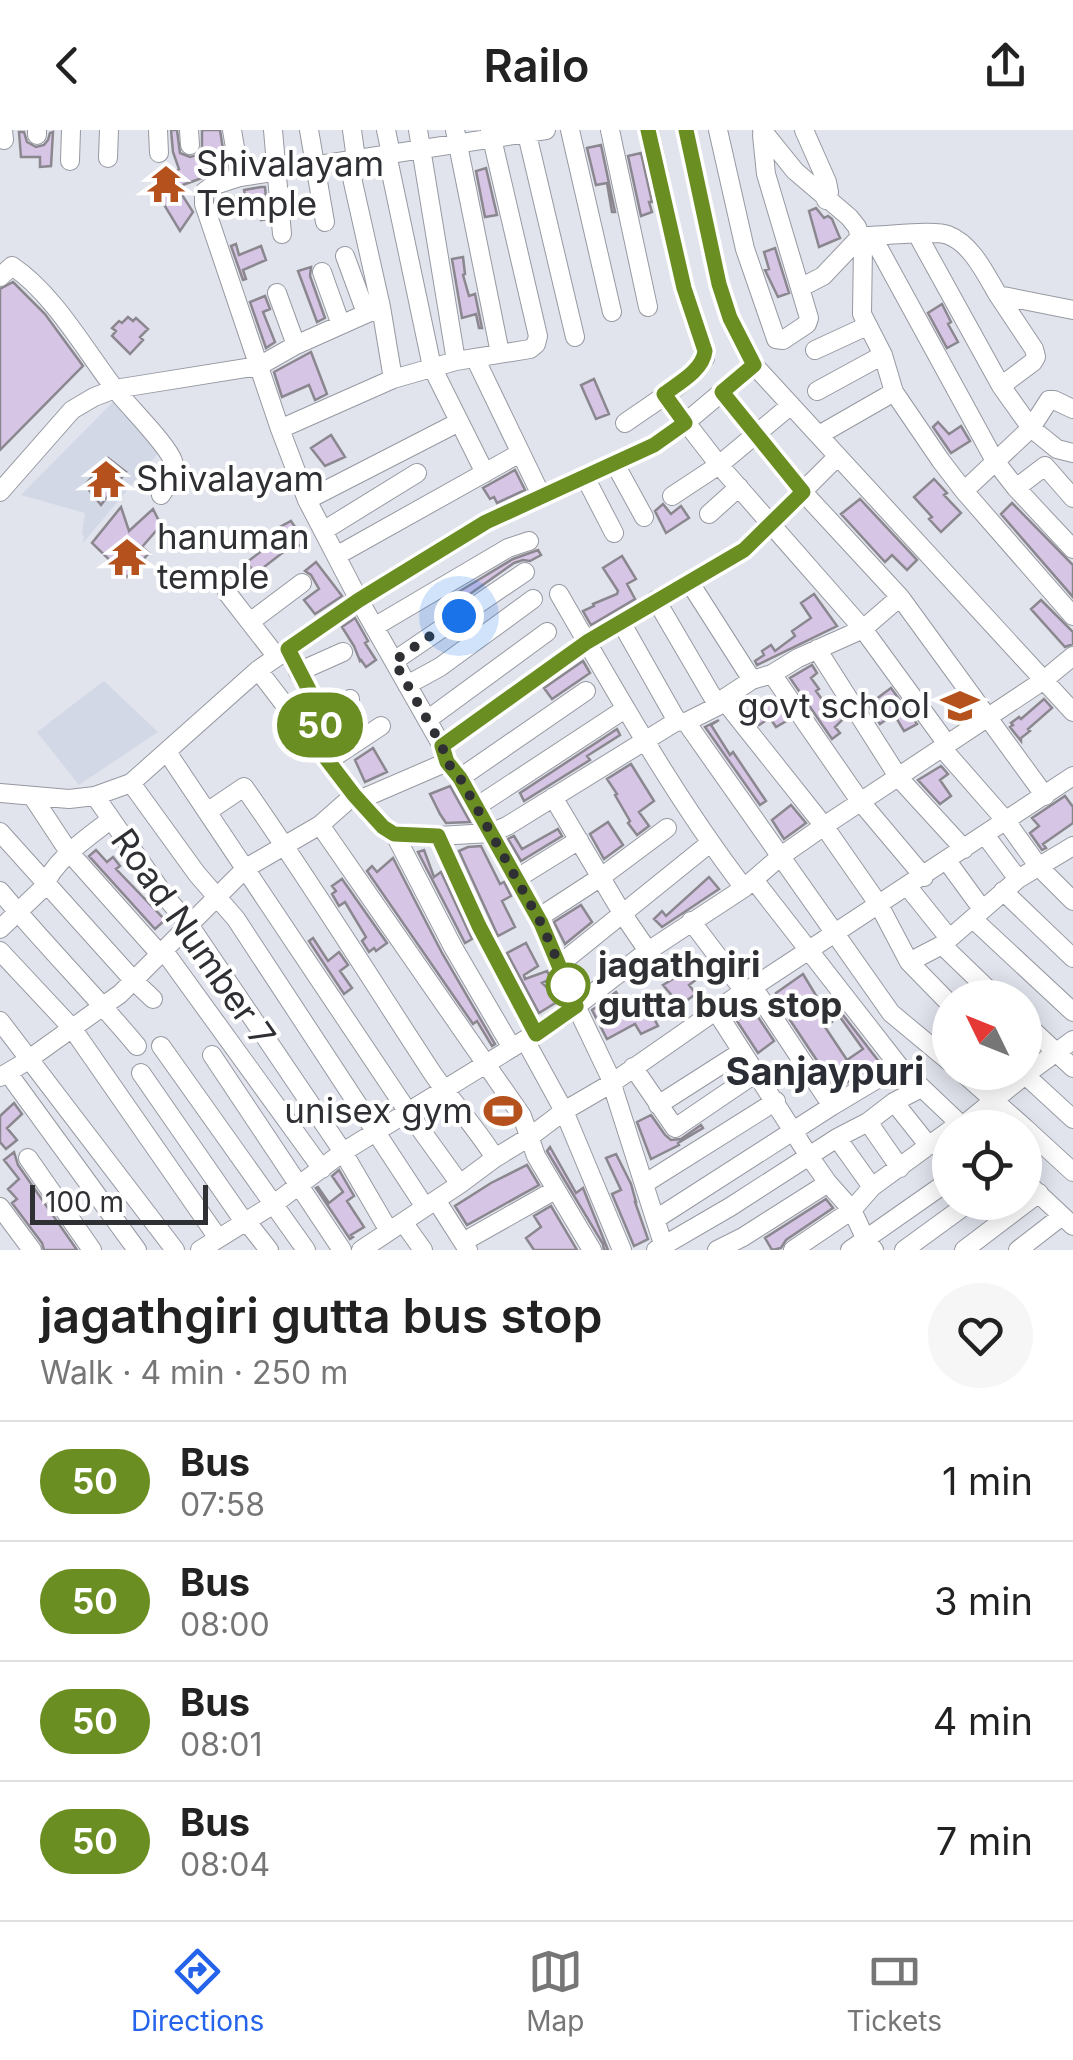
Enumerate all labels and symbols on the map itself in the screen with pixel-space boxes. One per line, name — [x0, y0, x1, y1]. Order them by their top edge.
place label: Shivalayam Temple — [196, 142, 384, 224]
temple icon: Shivalayam Temple — [145, 163, 187, 205]
place label: Shivalayam — [136, 457, 324, 499]
temple icon: Shivalayam — [85, 458, 127, 500]
place label: hanuman temple — [157, 515, 310, 597]
temple icon: hanuman temple — [106, 536, 148, 578]
your location — [434, 591, 484, 641]
place label: govt school — [737, 684, 930, 726]
school or university icon: govt school — [939, 685, 981, 727]
line badge: 50 — [275, 692, 365, 758]
street label: Road Number 7 — [103, 820, 285, 1055]
place label: jagathgiri gutta bus stop — [597, 943, 842, 1025]
marker: jagathgiri gutta bus stop — [547, 964, 589, 1006]
north arrow — [932, 980, 1042, 1090]
district label: Sanjaypuri — [726, 1048, 924, 1094]
place label: unisex gym — [284, 1089, 473, 1131]
sports icon: unisex gym — [482, 1090, 524, 1132]
scale bar — [30, 1180, 208, 1224]

